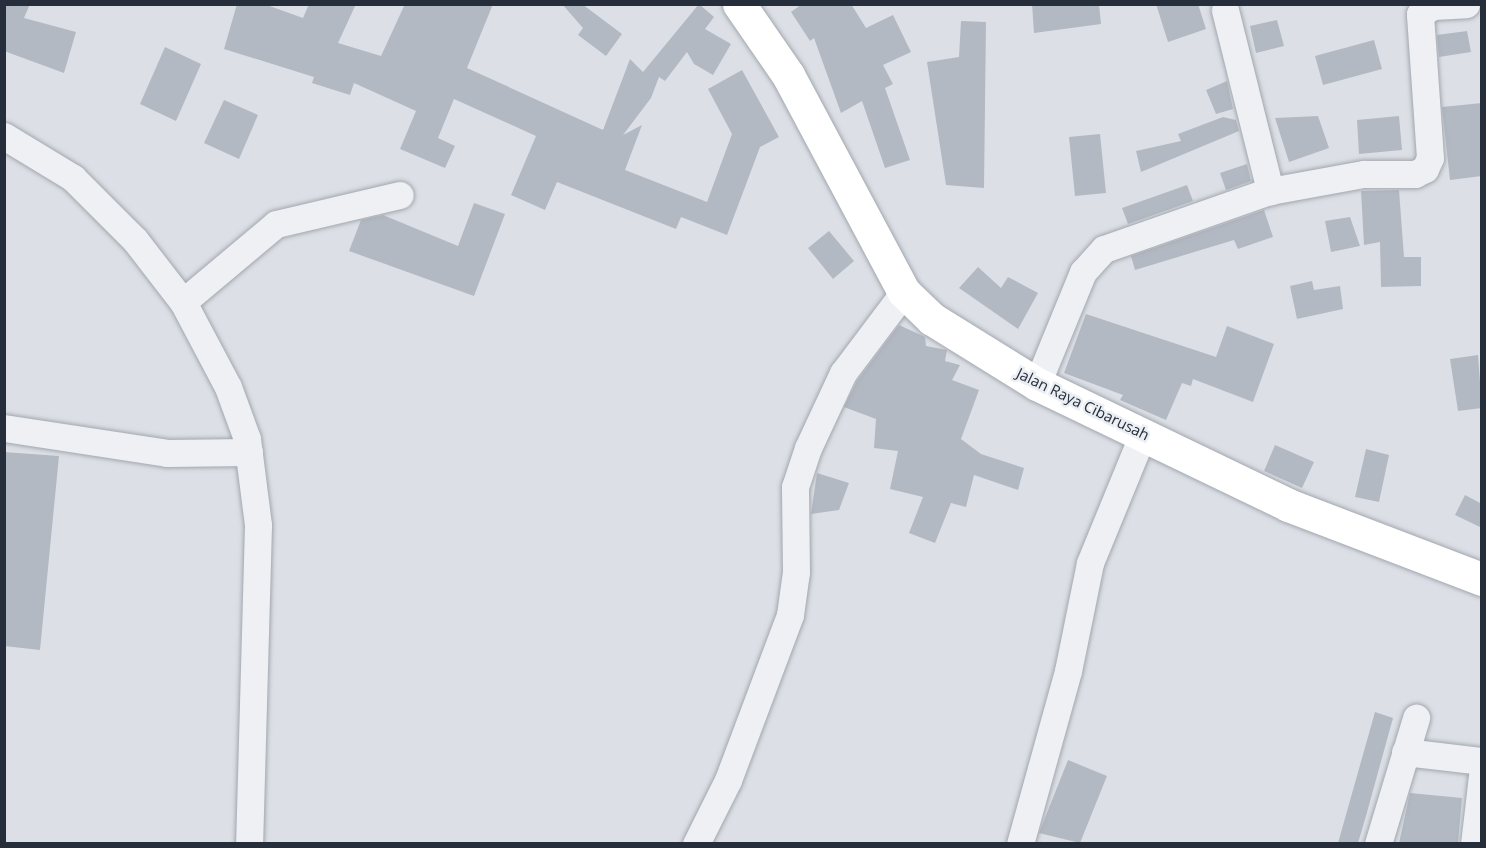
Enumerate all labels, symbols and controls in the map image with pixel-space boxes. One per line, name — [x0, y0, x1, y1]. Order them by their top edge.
street label: Jalan Raya Cibarusah — [1014, 364, 1152, 444]

